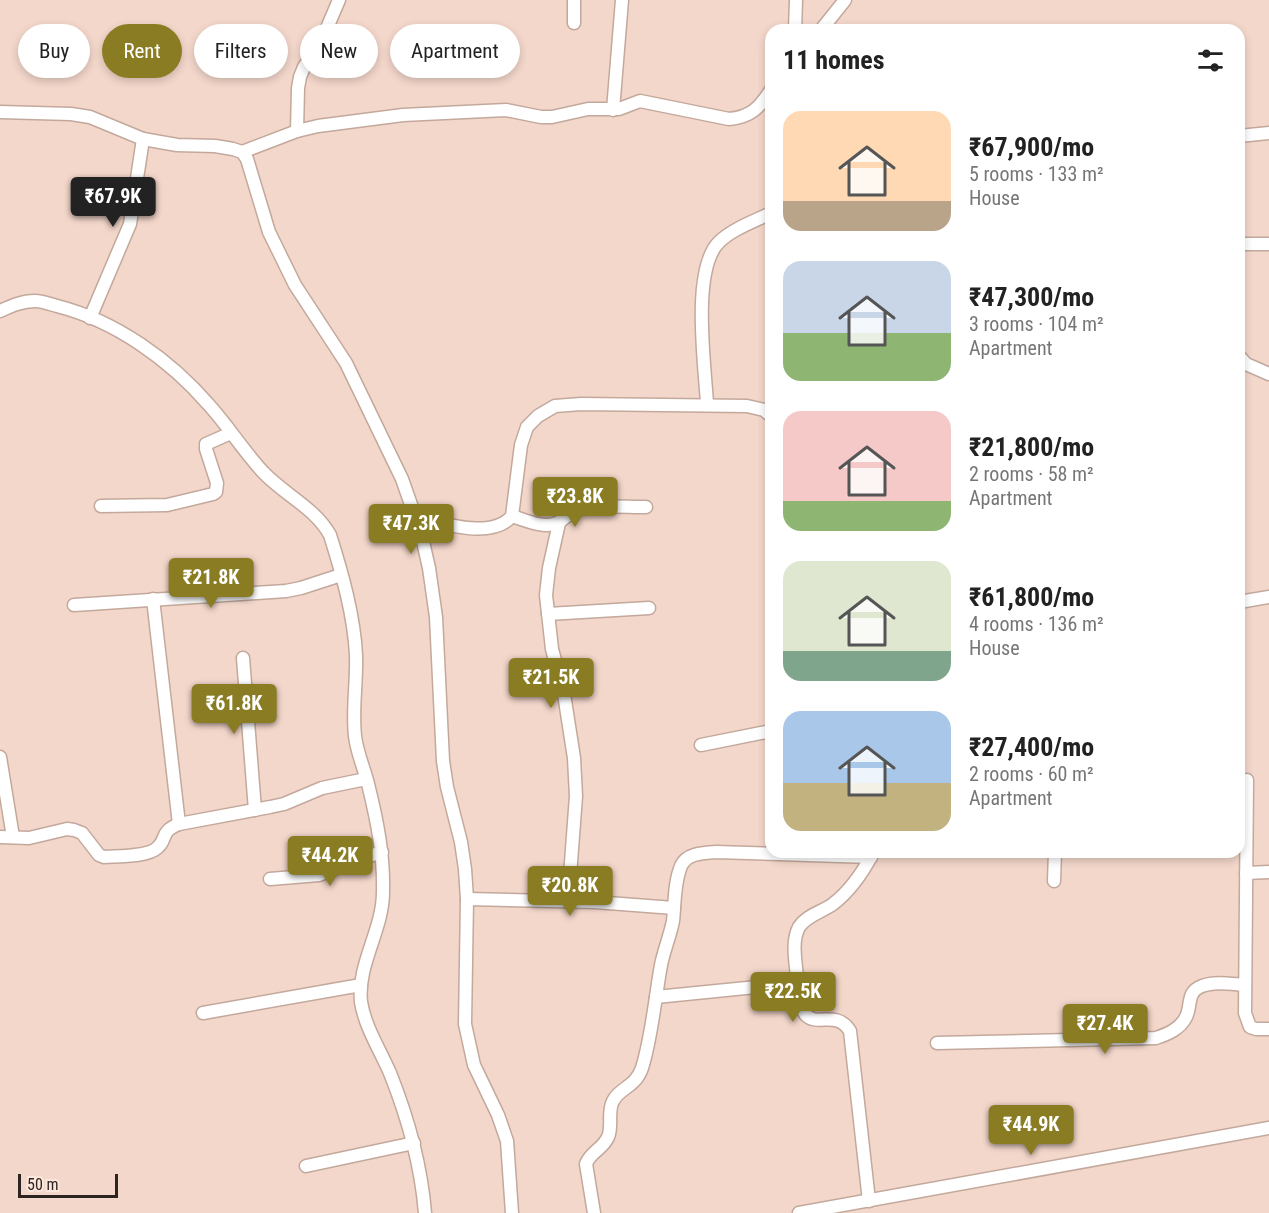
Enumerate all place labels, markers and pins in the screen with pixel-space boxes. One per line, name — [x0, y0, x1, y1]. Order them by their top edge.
pin: ₹67.9K — [64, 177, 162, 228]
pin: ₹23.8K — [526, 477, 624, 528]
pin: ₹47.3K — [362, 504, 460, 555]
pin: ₹21.8K — [162, 558, 260, 609]
pin: ₹21.5K — [502, 658, 600, 709]
pin: ₹61.8K — [185, 684, 283, 735]
pin: ₹44.2K — [281, 836, 379, 887]
pin: ₹20.8K — [521, 866, 619, 917]
pin: ₹22.5K — [744, 972, 842, 1023]
pin: ₹27.4K — [1056, 1004, 1154, 1055]
pin: ₹44.9K — [982, 1105, 1080, 1156]

